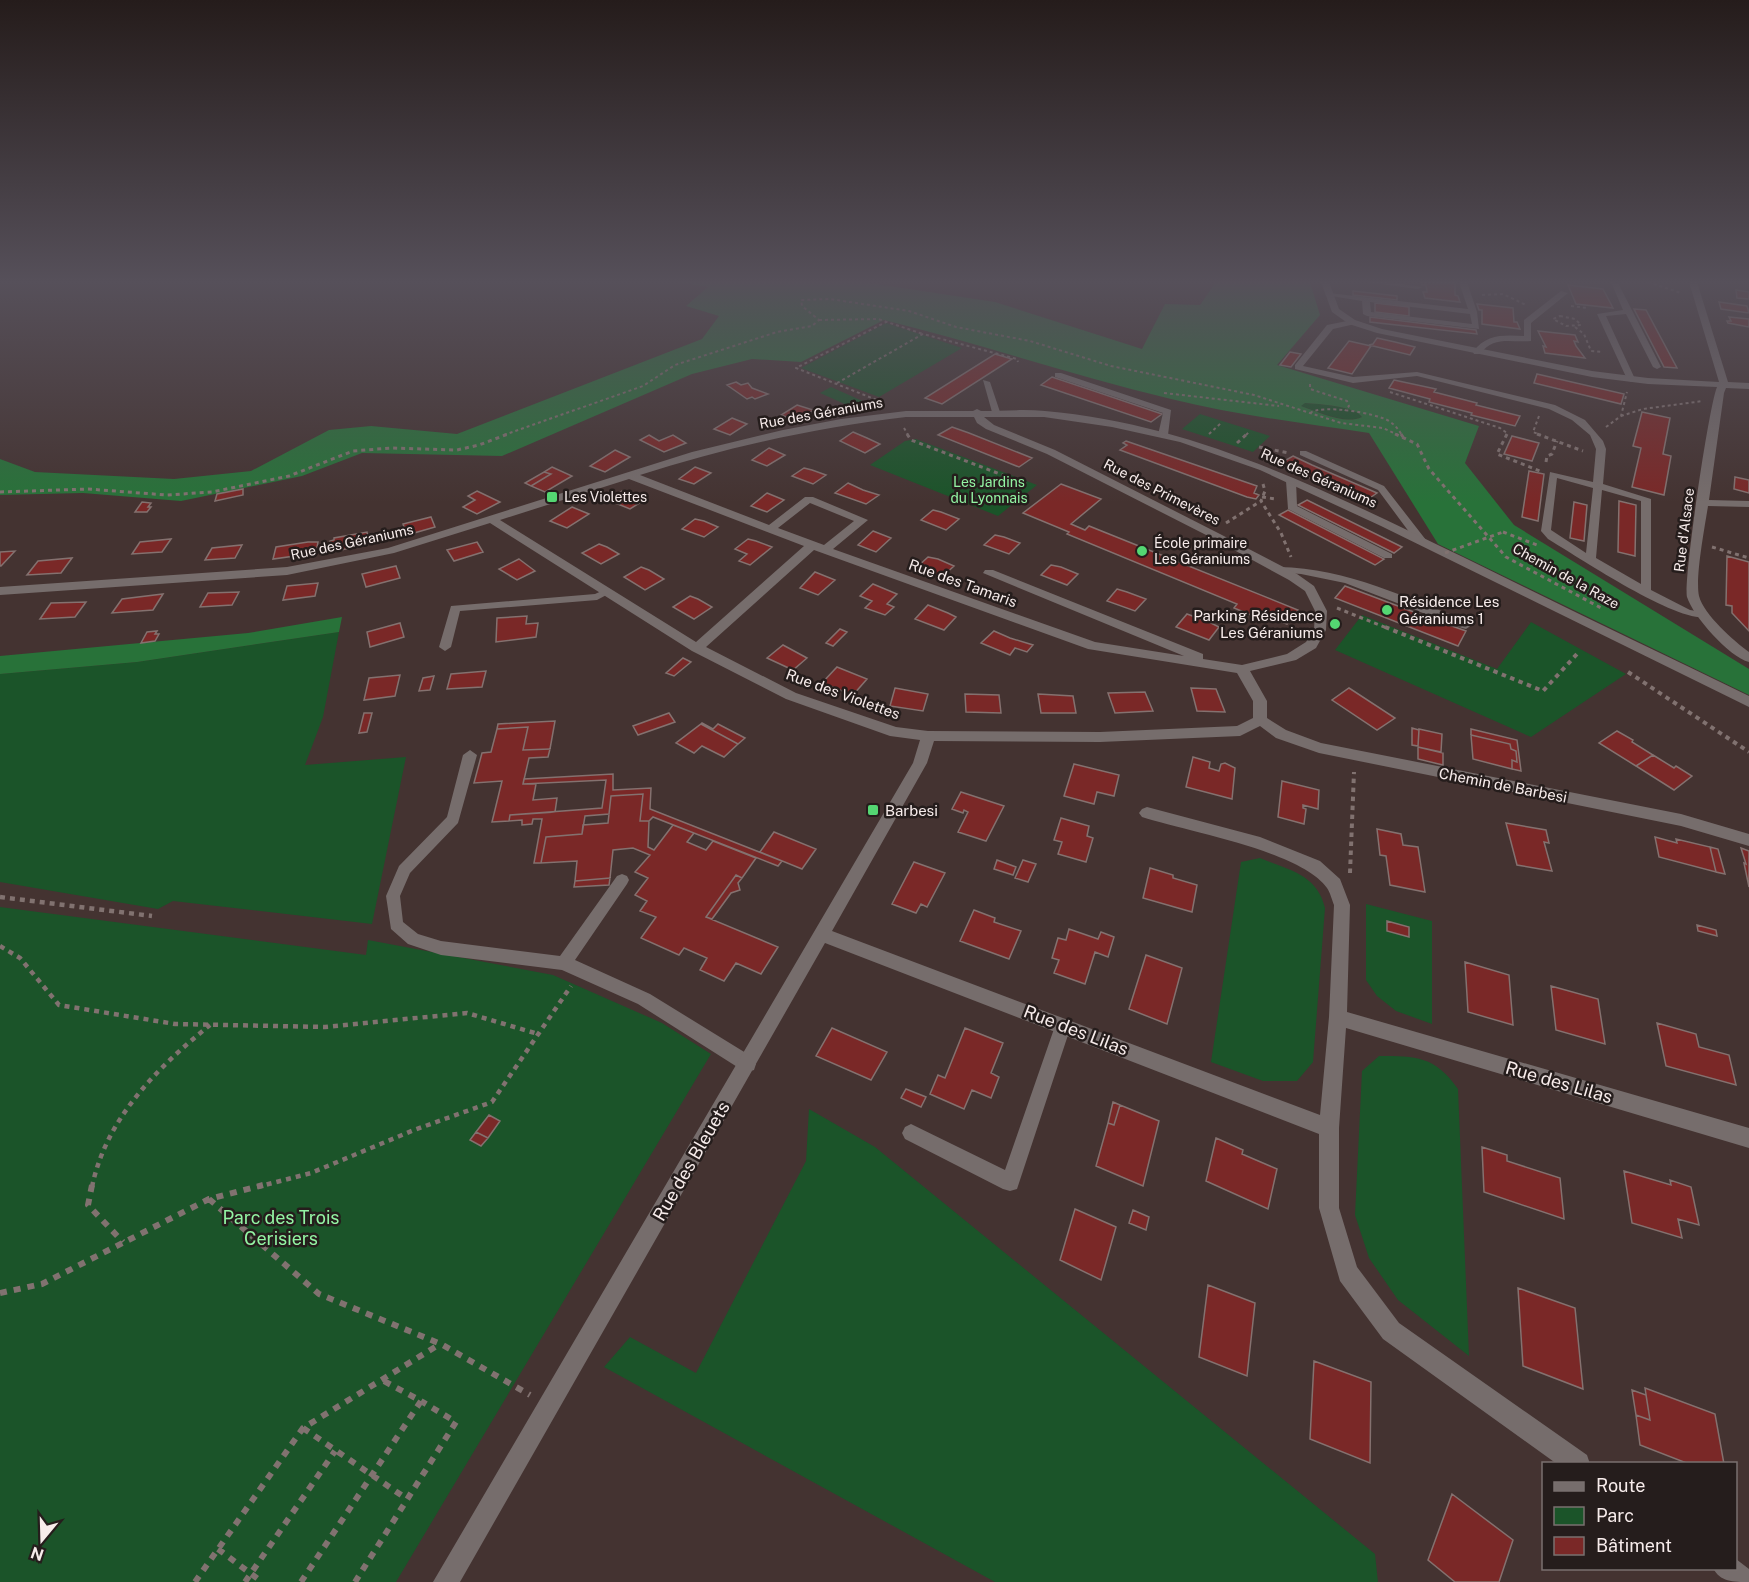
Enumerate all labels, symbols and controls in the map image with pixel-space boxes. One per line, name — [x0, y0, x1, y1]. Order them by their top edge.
street label: Rue des Géraniums — [758, 394, 884, 432]
street label: Rue des Géraniums — [1259, 445, 1379, 511]
street label: Rue des Primevères — [1101, 456, 1223, 528]
park label: Les Jardins du Lyonnais — [950, 474, 1028, 506]
street label: Rue d'Alsace — [1671, 487, 1697, 573]
place label: Les Violettes — [564, 489, 647, 505]
marker: Les Violettes — [545, 490, 559, 504]
street label: Rue des Géraniums — [289, 521, 415, 563]
place label: École primaire Les Géraniums — [1154, 534, 1250, 567]
street label: Chemin de la Raze — [1510, 540, 1622, 612]
marker: École primaire Les Géraniums — [1135, 544, 1149, 558]
street label: Rue des Tamaris — [907, 556, 1019, 610]
place label: Résidence Les Géraniums 1 — [1399, 593, 1499, 627]
marker: Résidence Les Géraniums 1 — [1380, 603, 1394, 617]
place label: Parking Résidence Les Géraniums — [1193, 607, 1323, 641]
marker: Parking Résidence Les Géraniums — [1328, 617, 1342, 631]
street label: Rue des Violettes — [784, 665, 902, 723]
street label: Chemin de Barbesi — [1437, 764, 1569, 806]
place label: Barbesi — [885, 802, 938, 819]
marker: Barbesi — [866, 803, 880, 817]
street label: Rue des Lilas — [1021, 1000, 1131, 1060]
street label: Rue des Lilas — [1503, 1057, 1615, 1107]
street label: Rue des Bleuets — [648, 1097, 734, 1225]
park label: Parc des Trois Cerisiers — [223, 1207, 339, 1249]
legend — [1542, 1462, 1737, 1570]
text: Route — [1596, 1475, 1645, 1496]
text: Parc — [1596, 1505, 1634, 1526]
north arrow — [12, 1510, 72, 1570]
text: Bâtiment — [1596, 1535, 1672, 1556]
text: N — [28, 1543, 46, 1565]

